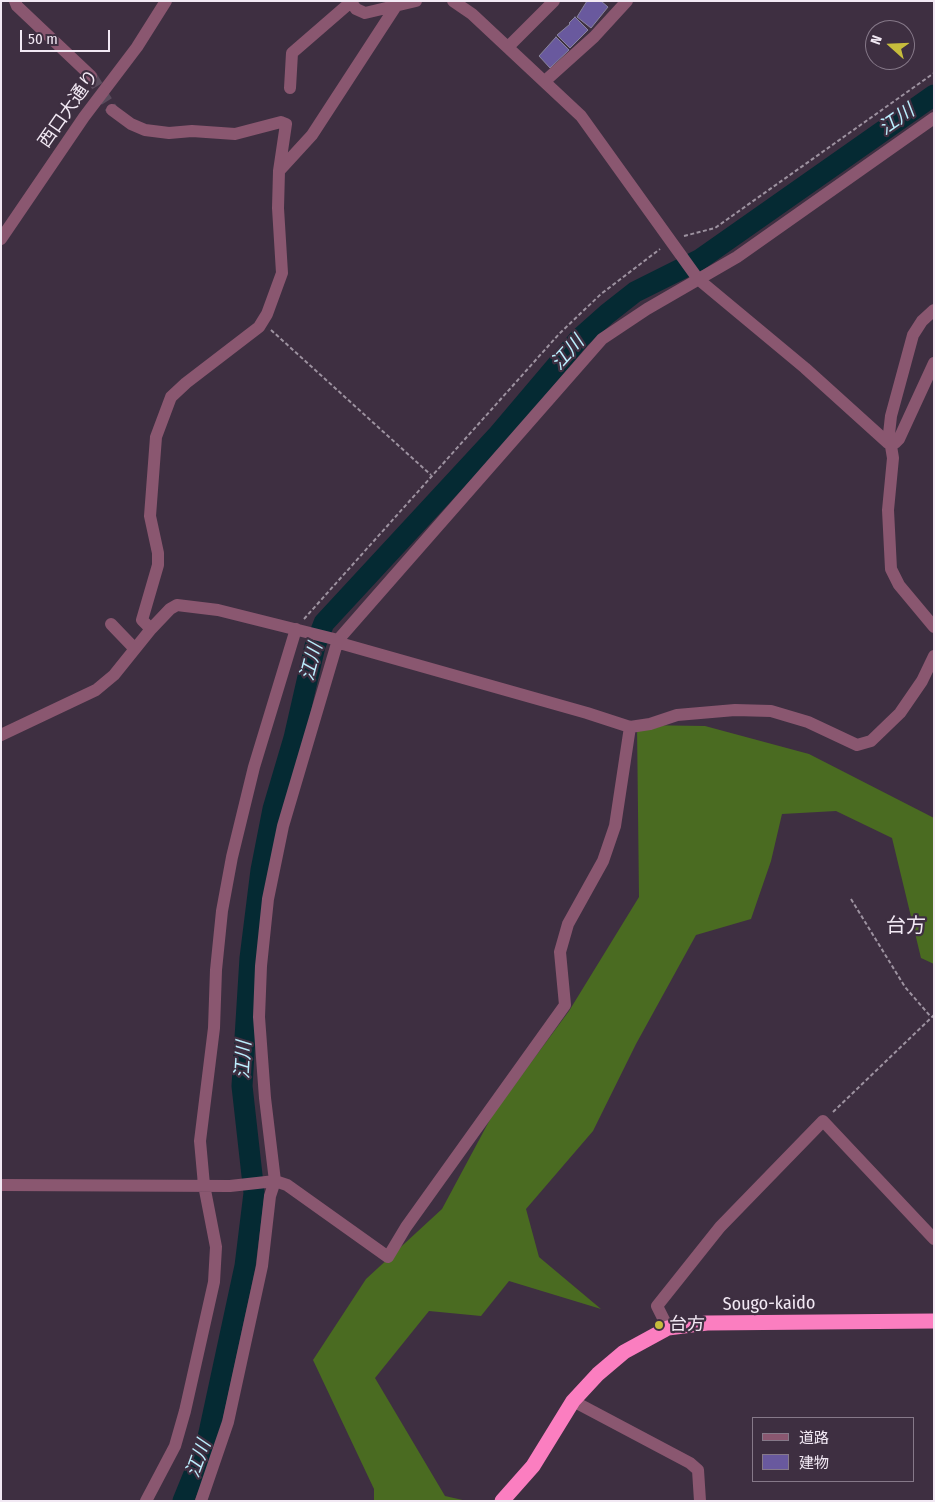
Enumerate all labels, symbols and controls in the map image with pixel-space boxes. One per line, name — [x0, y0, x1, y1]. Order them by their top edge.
scale bar — [22, 20, 112, 52]
north arrow — [865, 20, 915, 70]
text: 50 m — [28, 30, 58, 48]
text: N — [867, 33, 886, 47]
street label: 西口大通り — [34, 66, 104, 152]
water label: 江川 — [875, 100, 919, 140]
water label: 江川 — [547, 331, 589, 375]
water label: 江川 — [296, 641, 328, 683]
district label: 台方 — [886, 914, 926, 938]
water label: 江川 — [232, 1040, 256, 1080]
street label: Sougo-kaido — [722, 1292, 816, 1316]
place label: 台方 — [669, 1314, 705, 1336]
marker: 台方 — [653, 1319, 665, 1331]
legend — [752, 1417, 915, 1482]
text: 道路 — [799, 1429, 829, 1447]
water label: 江川 — [182, 1437, 216, 1481]
text: 建物 — [799, 1454, 829, 1472]

